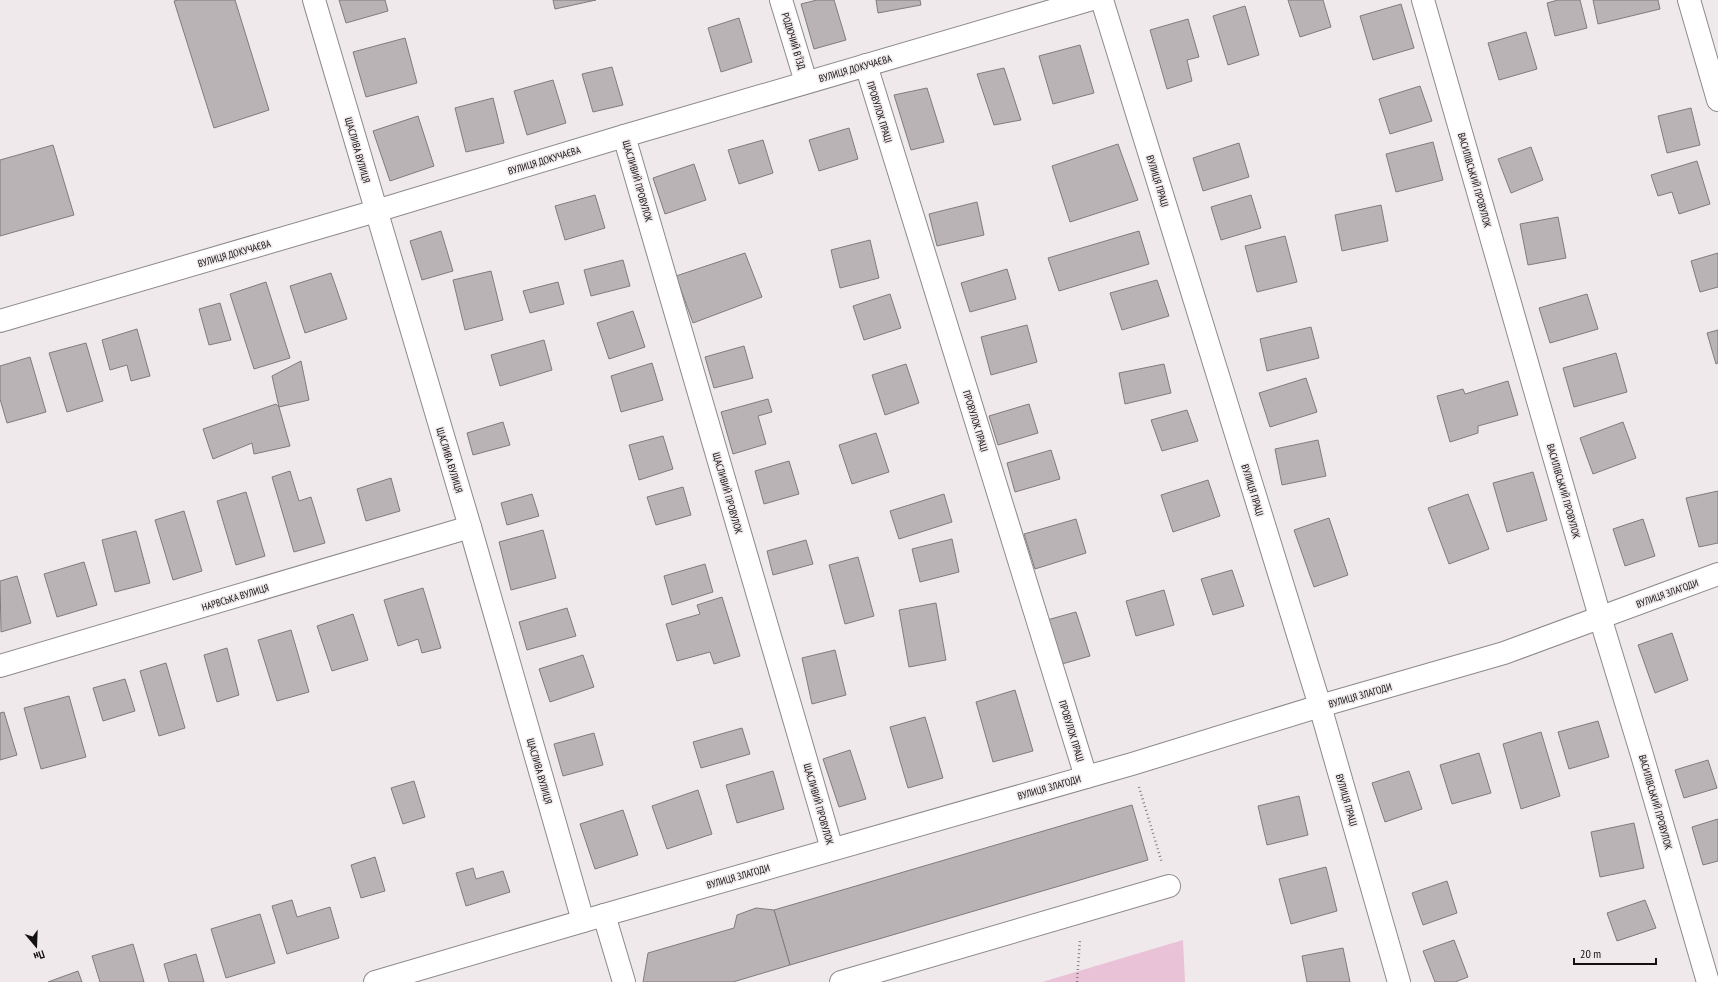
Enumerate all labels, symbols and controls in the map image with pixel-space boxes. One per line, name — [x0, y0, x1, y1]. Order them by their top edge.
street label: РОДЮЧИЙ В'ЇЗД — [779, 11, 808, 72]
street label: ВУЛИЦЯ ДОКУЧАЄВА — [817, 52, 893, 85]
street label: ПРОВУЛОК ПРАЦІ — [864, 80, 895, 144]
street label: ЩАСЛИВА ВУЛИЦЯ — [342, 116, 373, 185]
street label: ВАСИЛІВСЬКИЙ ПРОВУЛОК — [1455, 131, 1494, 229]
street label: ЩАСЛИВИЙ ПРОВУЛОК — [620, 139, 655, 223]
street label: ВУЛИЦЯ ДОКУЧАЄВА — [506, 143, 582, 178]
street label: ВУЛИЦЯ ПРАЦІ — [1143, 154, 1172, 209]
street label: ВУЛИЦЯ ДОКУЧАЄВА — [196, 237, 272, 270]
street label: ПРОВУЛОК ПРАЦІ — [960, 389, 991, 453]
street label: ЩАСЛИВА ВУЛИЦЯ — [433, 426, 466, 494]
street label: ВАСИЛІВСЬКИЙ ПРОВУЛОК — [1544, 442, 1583, 540]
street label: ЩАСЛИВИЙ ПРОВУЛОК — [710, 451, 745, 535]
street label: ВУЛИЦЯ ПРАЦІ — [1238, 463, 1267, 518]
street label: ВУЛИЦЯ ЗЛАГОДИ — [1634, 576, 1700, 611]
street label: НАРВСЬКА ВУЛИЦЯ — [200, 581, 270, 614]
street label: ВУЛИЦЯ ЗЛАГОДИ — [1327, 680, 1393, 711]
street label: ПРОВУЛОК ПРАЦІ — [1056, 699, 1087, 763]
street label: ЩАСЛИВА ВУЛИЦЯ — [524, 737, 555, 806]
street label: ВАСИЛІВСЬКИЙ ПРОВУЛОК — [1636, 753, 1675, 851]
street label: ЩАСЛИВИЙ ПРОВУЛОК — [801, 762, 836, 846]
street label: ВУЛИЦЯ ЗЛАГОДИ — [1016, 772, 1082, 803]
street label: ВУЛИЦЯ ПРАЦІ — [1333, 773, 1360, 828]
street label: ВУЛИЦЯ ЗЛАГОДИ — [705, 861, 771, 892]
north arrow — [16, 926, 56, 966]
scale bar — [1574, 940, 1656, 966]
text: 20 m — [1580, 946, 1601, 961]
text: Пн — [32, 947, 47, 964]

